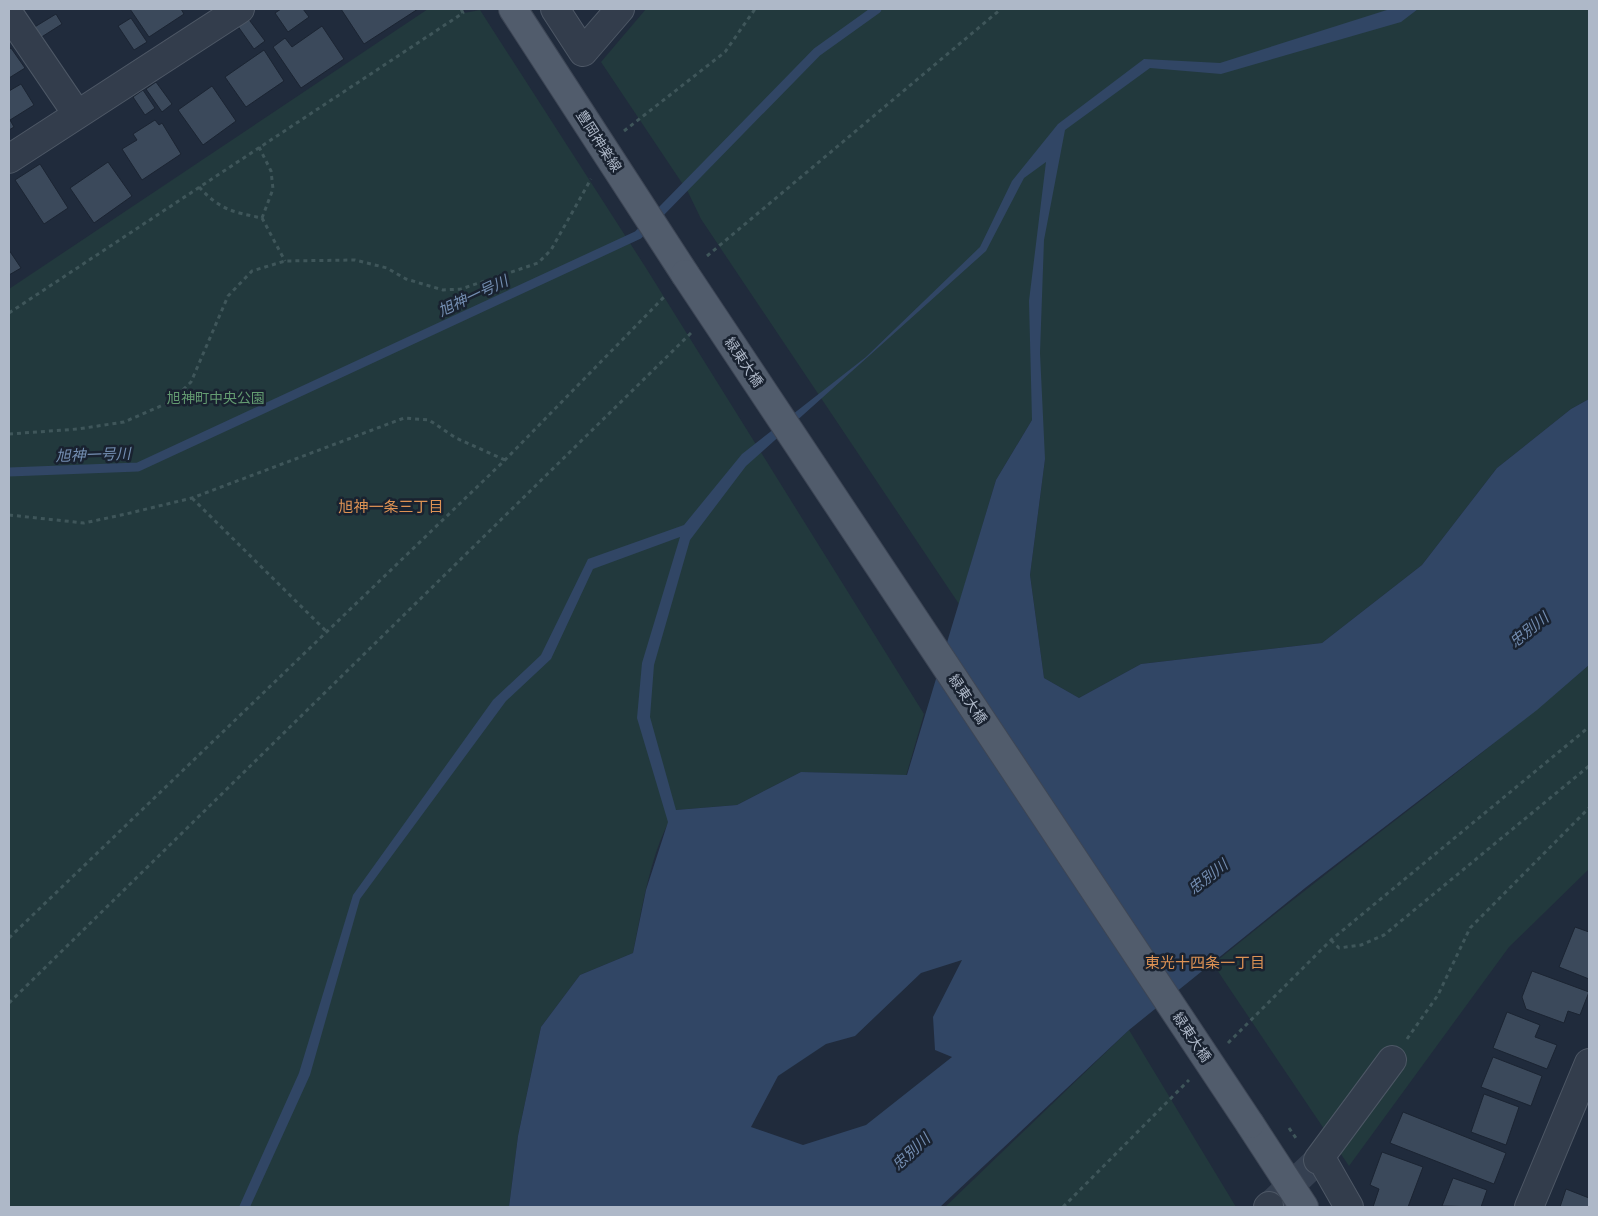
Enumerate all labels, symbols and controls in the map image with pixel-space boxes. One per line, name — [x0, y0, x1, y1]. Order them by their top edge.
street label: 豊岡神楽線 — [572, 108, 624, 176]
water label: 旭神一号川 — [436, 272, 513, 322]
street label: 緑東大橋 — [720, 335, 765, 391]
park label: 旭神町中央公園 — [167, 391, 265, 408]
water label: 旭神一号川 — [55, 446, 133, 467]
district label: 旭神一条三丁目 — [338, 499, 444, 518]
water label: 忠別川 — [1506, 608, 1555, 653]
street label: 緑東大橋 — [944, 672, 989, 728]
water label: 忠別川 — [1185, 856, 1234, 900]
district label: 東光十四条一丁目 — [1145, 955, 1265, 974]
street label: 緑東大橋 — [1168, 1010, 1213, 1066]
water label: 忠別川 — [889, 1129, 936, 1175]

